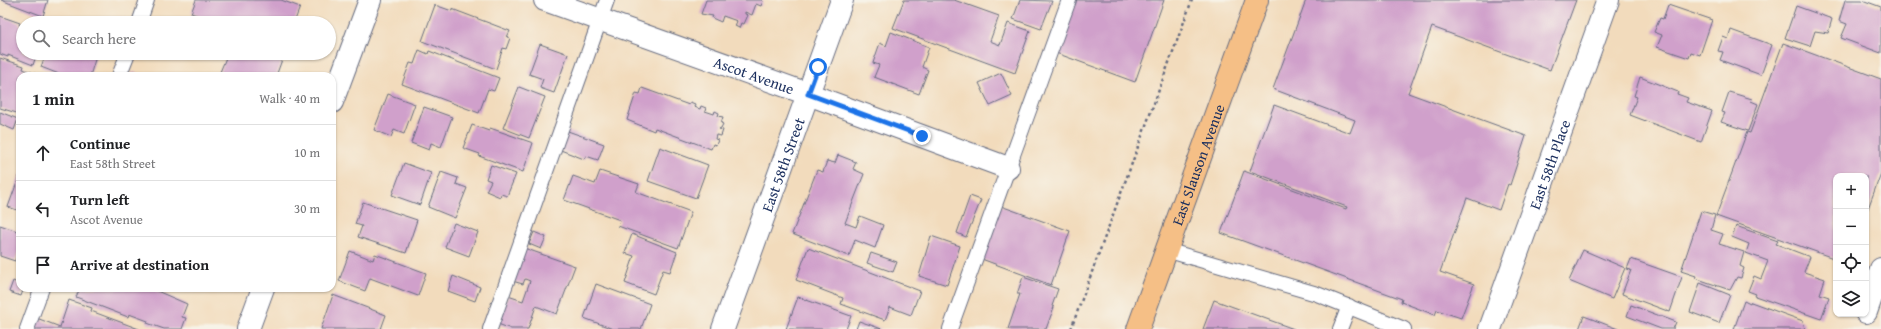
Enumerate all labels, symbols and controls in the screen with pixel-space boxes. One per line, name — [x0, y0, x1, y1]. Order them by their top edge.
search box — [16, 16, 336, 60]
icon: search — [30, 27, 52, 49]
text: Search here — [62, 28, 136, 49]
street label: Ascot Avenue — [711, 51, 797, 99]
route start — [809, 58, 827, 76]
text: 1 min — [32, 86, 74, 111]
text: Walk · 40 m — [259, 89, 320, 108]
street label: East Slauson Avenue — [1166, 101, 1229, 228]
street label: East 58th Street — [756, 114, 809, 214]
street label: East 58th Place — [1523, 117, 1575, 212]
route end — [913, 127, 931, 145]
text: Continue — [70, 133, 131, 154]
icon: ahead — [32, 142, 54, 164]
text: 10 m — [294, 143, 320, 162]
text: East 58th Street — [70, 154, 156, 173]
map controls — [1833, 173, 1869, 317]
button: + — [1833, 173, 1869, 209]
text: Turn left — [70, 189, 129, 210]
icon: left — [32, 198, 54, 220]
text: 30 m — [294, 199, 320, 218]
button: − — [1833, 209, 1869, 245]
text: Ascot Avenue — [70, 210, 143, 229]
button: locate — [1833, 245, 1869, 281]
icon: arrive — [32, 254, 54, 276]
text: Arrive at destination — [70, 254, 209, 275]
button: layers — [1833, 281, 1869, 317]

